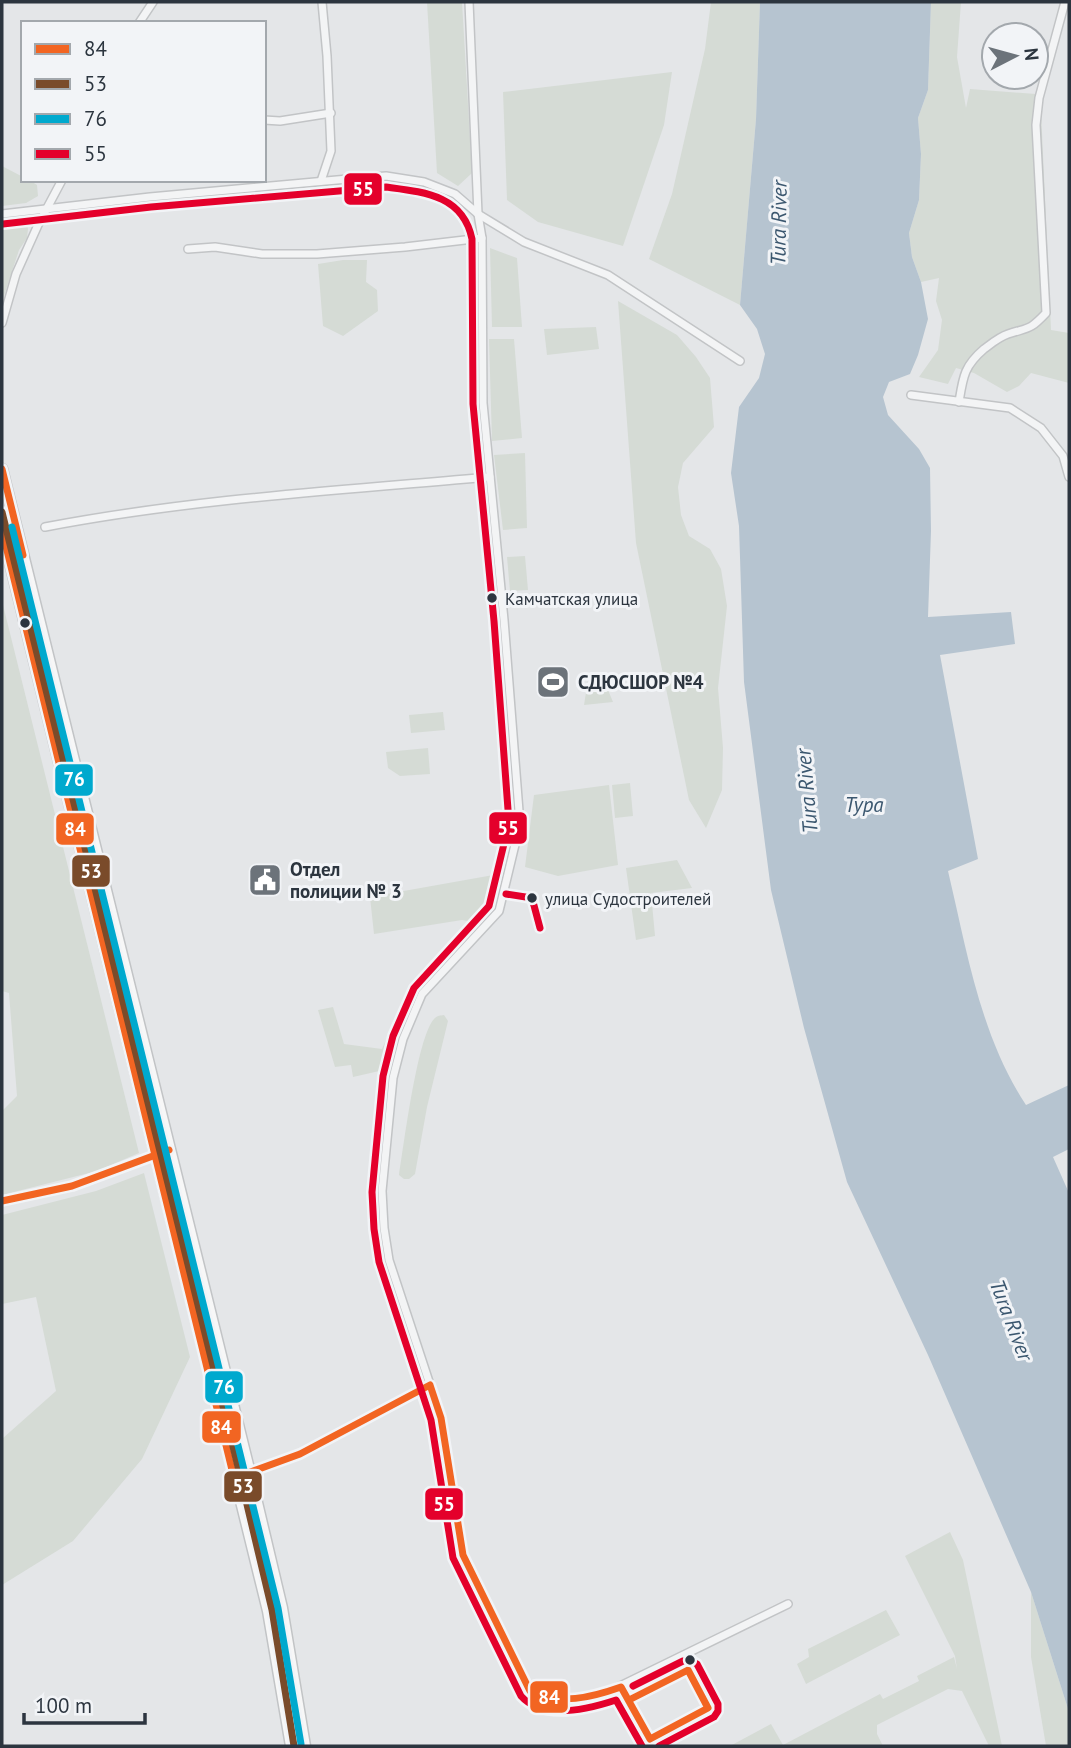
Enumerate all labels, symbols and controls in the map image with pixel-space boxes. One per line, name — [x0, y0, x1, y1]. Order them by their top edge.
legend — [21, 21, 266, 182]
north arrow — [980, 21, 1050, 91]
text: 84 — [84, 35, 107, 62]
text: N — [1019, 47, 1044, 62]
text: 53 — [84, 70, 107, 97]
text: 76 — [84, 105, 107, 132]
text: 55 — [84, 140, 107, 167]
line badge: 55 — [343, 172, 383, 206]
text: 55 — [352, 177, 374, 201]
water label: Tura River — [764, 178, 793, 266]
place label: Камчатская улица — [505, 588, 638, 610]
marker: Камчатская улица — [485, 591, 499, 605]
unlabelled marker — [18, 616, 32, 630]
sports icon: СДЮСШОР №4 — [534, 663, 572, 701]
place label: СДЮСШОР №4 — [578, 670, 704, 694]
water label: Tura River — [789, 745, 824, 835]
line badge: 76 — [54, 763, 94, 797]
text: 76 — [63, 767, 85, 791]
water label: Тура — [844, 791, 884, 818]
line badge: 55 — [488, 811, 528, 845]
line badge: 84 — [55, 812, 95, 846]
text: 55 — [497, 816, 519, 840]
text: 84 — [64, 817, 86, 841]
line badge: 53 — [71, 854, 111, 888]
place label: Отдел полиции № 3 — [290, 857, 402, 903]
text: 53 — [80, 859, 102, 883]
public building icon: Отдел полиции № 3 — [246, 861, 284, 899]
place label: улица Судостроителей — [545, 888, 711, 910]
marker: улица Судостроителей — [525, 891, 539, 905]
water label: Tura River — [984, 1275, 1040, 1366]
line badge: 76 — [204, 1370, 244, 1404]
text: 76 — [213, 1375, 235, 1399]
line badge: 84 — [201, 1410, 242, 1444]
text: 84 — [210, 1415, 232, 1439]
line badge: 53 — [223, 1470, 263, 1503]
text: 53 — [232, 1474, 254, 1498]
line badge: 55 — [424, 1487, 464, 1521]
text: 55 — [433, 1492, 455, 1516]
unlabelled marker — [683, 1653, 697, 1667]
line badge: 84 — [529, 1680, 569, 1714]
scale bar — [24, 1682, 145, 1726]
text: 84 — [538, 1685, 560, 1709]
text: 100 m — [35, 1692, 92, 1719]

